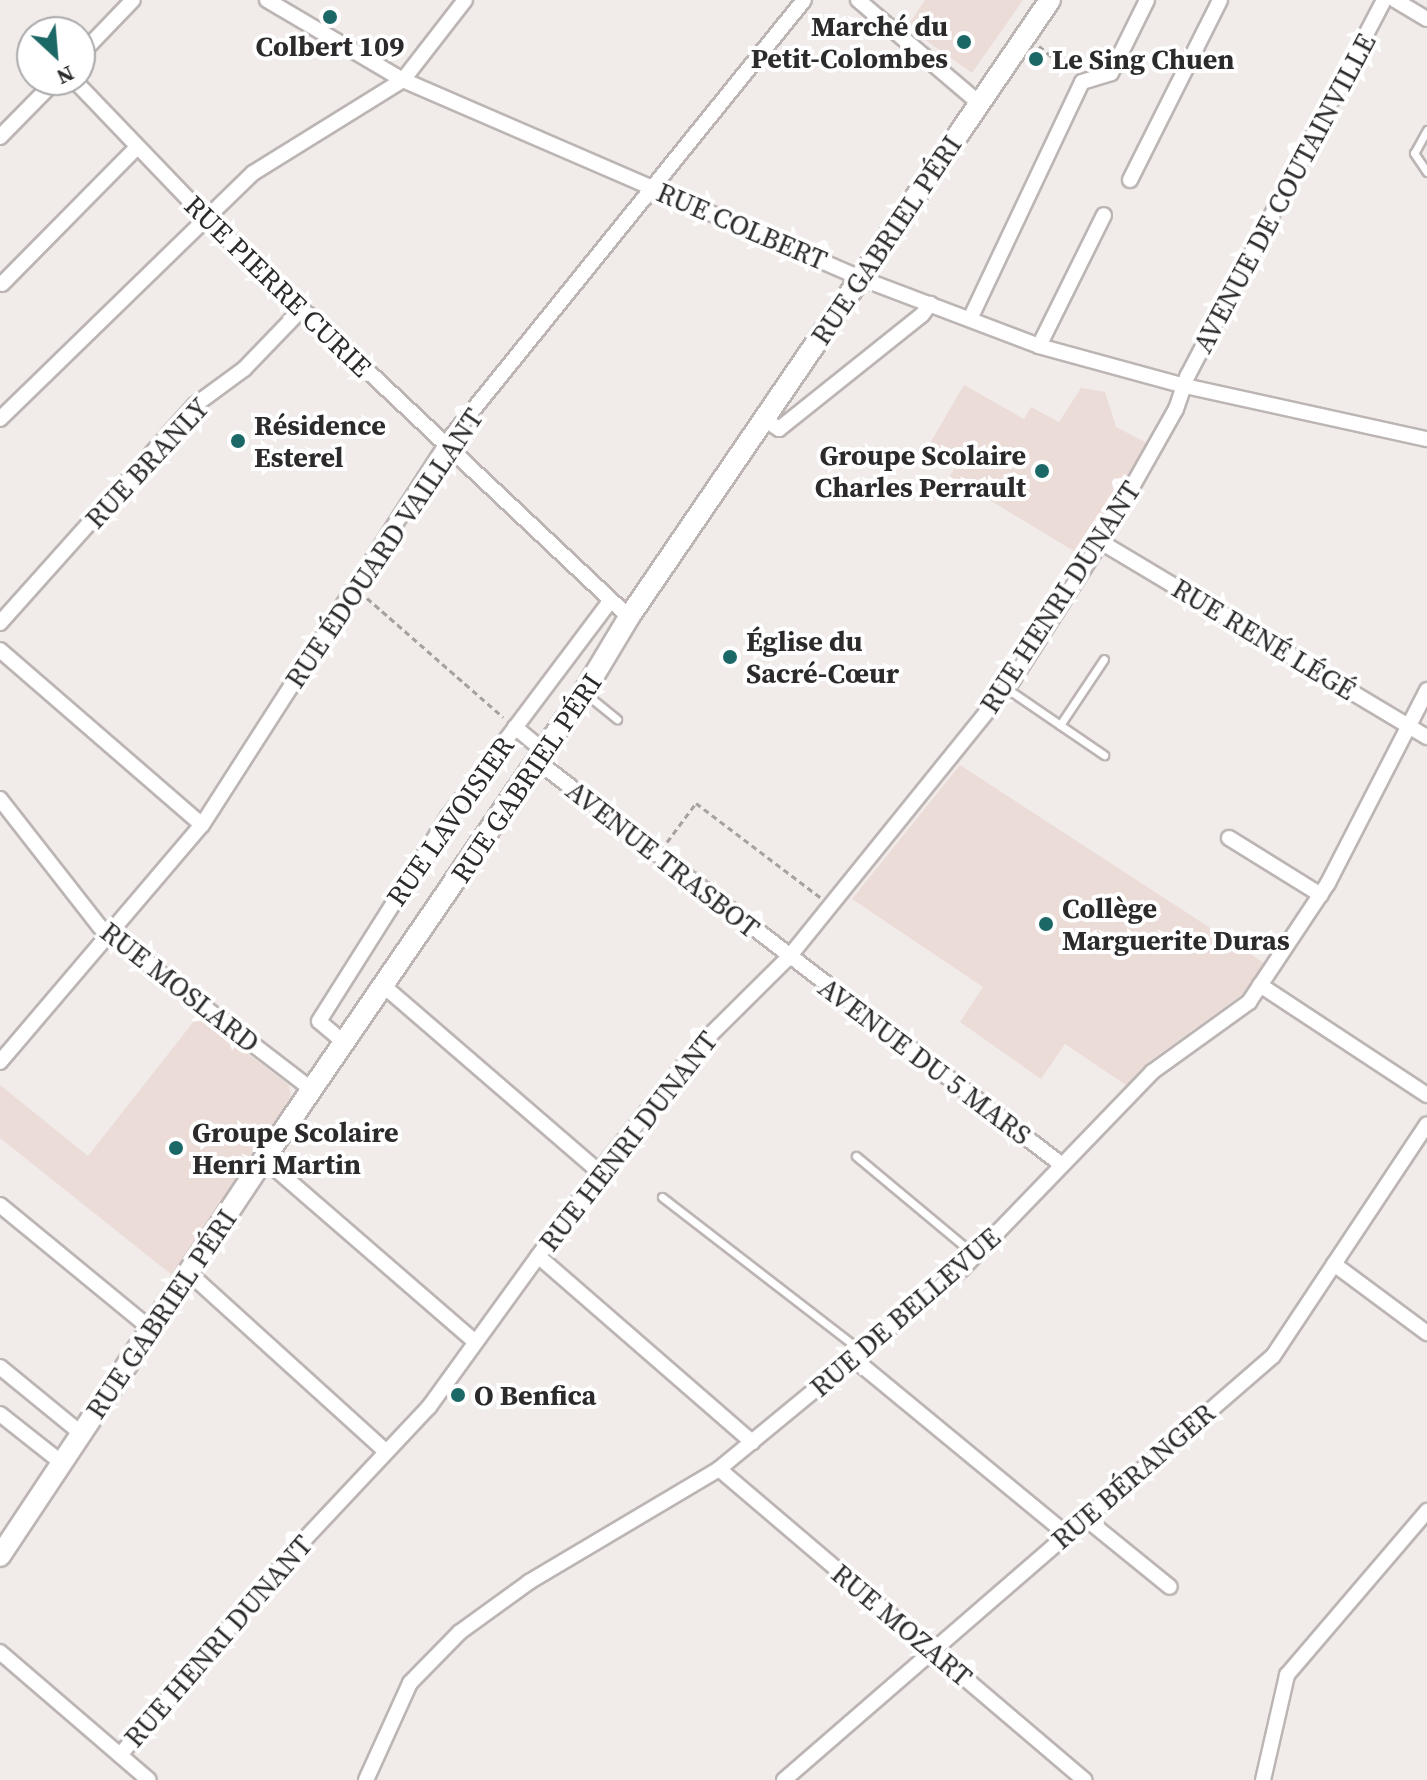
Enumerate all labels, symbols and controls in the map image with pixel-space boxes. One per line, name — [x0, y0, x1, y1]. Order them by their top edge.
marker: Colbert 109 — [321, 8, 339, 26]
place label: Marché du Petit-Colombes — [751, 9, 948, 75]
north arrow — [16, 16, 96, 96]
street label: AVENUE DE COUTAINVILLE — [1185, 28, 1383, 358]
place label: Colbert 109 — [256, 29, 404, 63]
marker: Marché du Petit-Colombes — [955, 33, 973, 51]
place label: Le Sing Chuen — [1052, 42, 1235, 76]
marker: Le Sing Chuen — [1027, 50, 1045, 68]
text: N — [52, 59, 79, 93]
street label: RUE GABRIEL PÉRI — [804, 129, 968, 351]
street label: RUE COLBERT — [652, 175, 832, 277]
street label: RUE PIERRE CURIE — [178, 188, 378, 384]
street label: RUE BRANLY — [78, 391, 216, 535]
street label: RUE ÉDOUARD VAILLANT — [278, 401, 490, 695]
place label: Résidence Esterel — [254, 408, 386, 474]
marker: Résidence Esterel — [229, 432, 247, 450]
place label: Groupe Scolaire Charles Perrault — [815, 438, 1026, 504]
marker: Groupe Scolaire Charles Perrault — [1033, 462, 1051, 480]
street label: RUE HENRI DUNANT — [972, 475, 1148, 719]
street label: RUE RENÉ LÉGÉ — [1166, 571, 1362, 707]
place label: Église du Sacré-Cœur — [746, 624, 899, 690]
marker: Église du Sacré-Cœur — [721, 648, 739, 666]
street label: RUE GABRIEL PÉRI — [444, 667, 608, 889]
street label: RUE LAVOISIER — [379, 730, 521, 912]
street label: AVENUE TRASBOT — [560, 773, 766, 945]
place label: Collège Marguerite Duras — [1062, 891, 1290, 957]
street label: RUE MOSLARD — [94, 915, 266, 1059]
marker: Collège Marguerite Duras — [1037, 915, 1055, 933]
street label: AVENUE DU 5 MARS — [812, 970, 1038, 1152]
street label: RUE HENRI DUNANT — [532, 1024, 724, 1258]
place label: Groupe Scolaire Henri Martin — [192, 1115, 399, 1181]
marker: Groupe Scolaire Henri Martin — [167, 1139, 185, 1157]
street label: RUE GABRIEL PÉRI — [79, 1203, 243, 1425]
street label: RUE DE BELLEVUE — [803, 1220, 1007, 1404]
place label: O Benfica — [474, 1378, 596, 1412]
marker: O Benfica — [449, 1386, 467, 1404]
street label: RUE BÉRANGER — [1045, 1396, 1221, 1556]
street label: RUE HENRI DUNANT — [117, 1528, 319, 1754]
street label: RUE MOZART — [825, 1557, 979, 1693]

